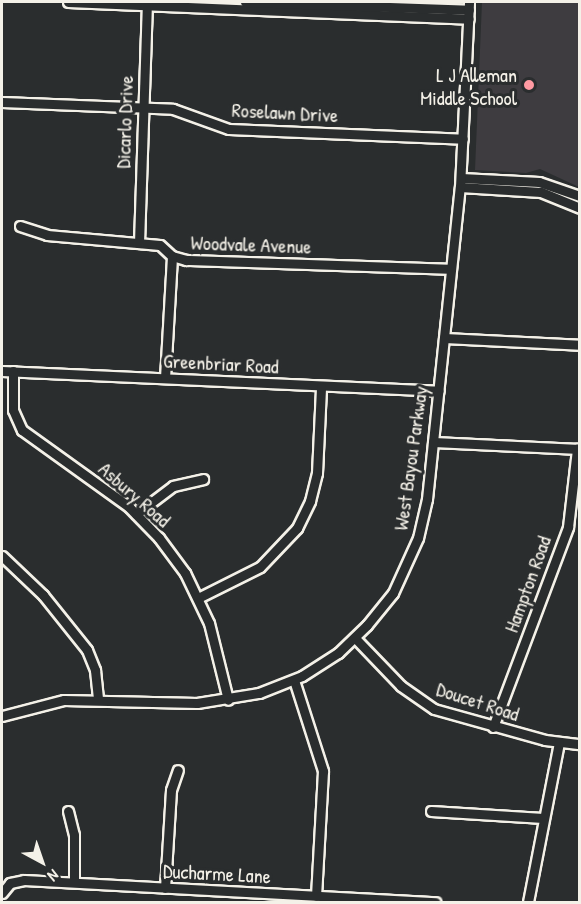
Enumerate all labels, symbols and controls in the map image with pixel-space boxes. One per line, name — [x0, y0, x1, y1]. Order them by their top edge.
place label: L J Alleman Middle School — [420, 62, 517, 109]
street label: Dicarlo Drive — [110, 75, 138, 169]
marker: L J Alleman Middle School — [522, 78, 536, 92]
street label: Roselawn Drive — [231, 97, 339, 127]
street label: Woodvale Avenue — [190, 230, 312, 258]
street label: Greenbriar Road — [163, 348, 279, 378]
street label: West Bayou Parkway — [388, 384, 432, 532]
street label: Asbury Road — [94, 456, 176, 532]
street label: Hampton Road — [498, 533, 556, 635]
street label: Doucet Road — [434, 676, 522, 726]
north arrow — [12, 832, 72, 892]
street label: Ducharme Lane — [163, 858, 271, 888]
text: N — [43, 865, 64, 887]

